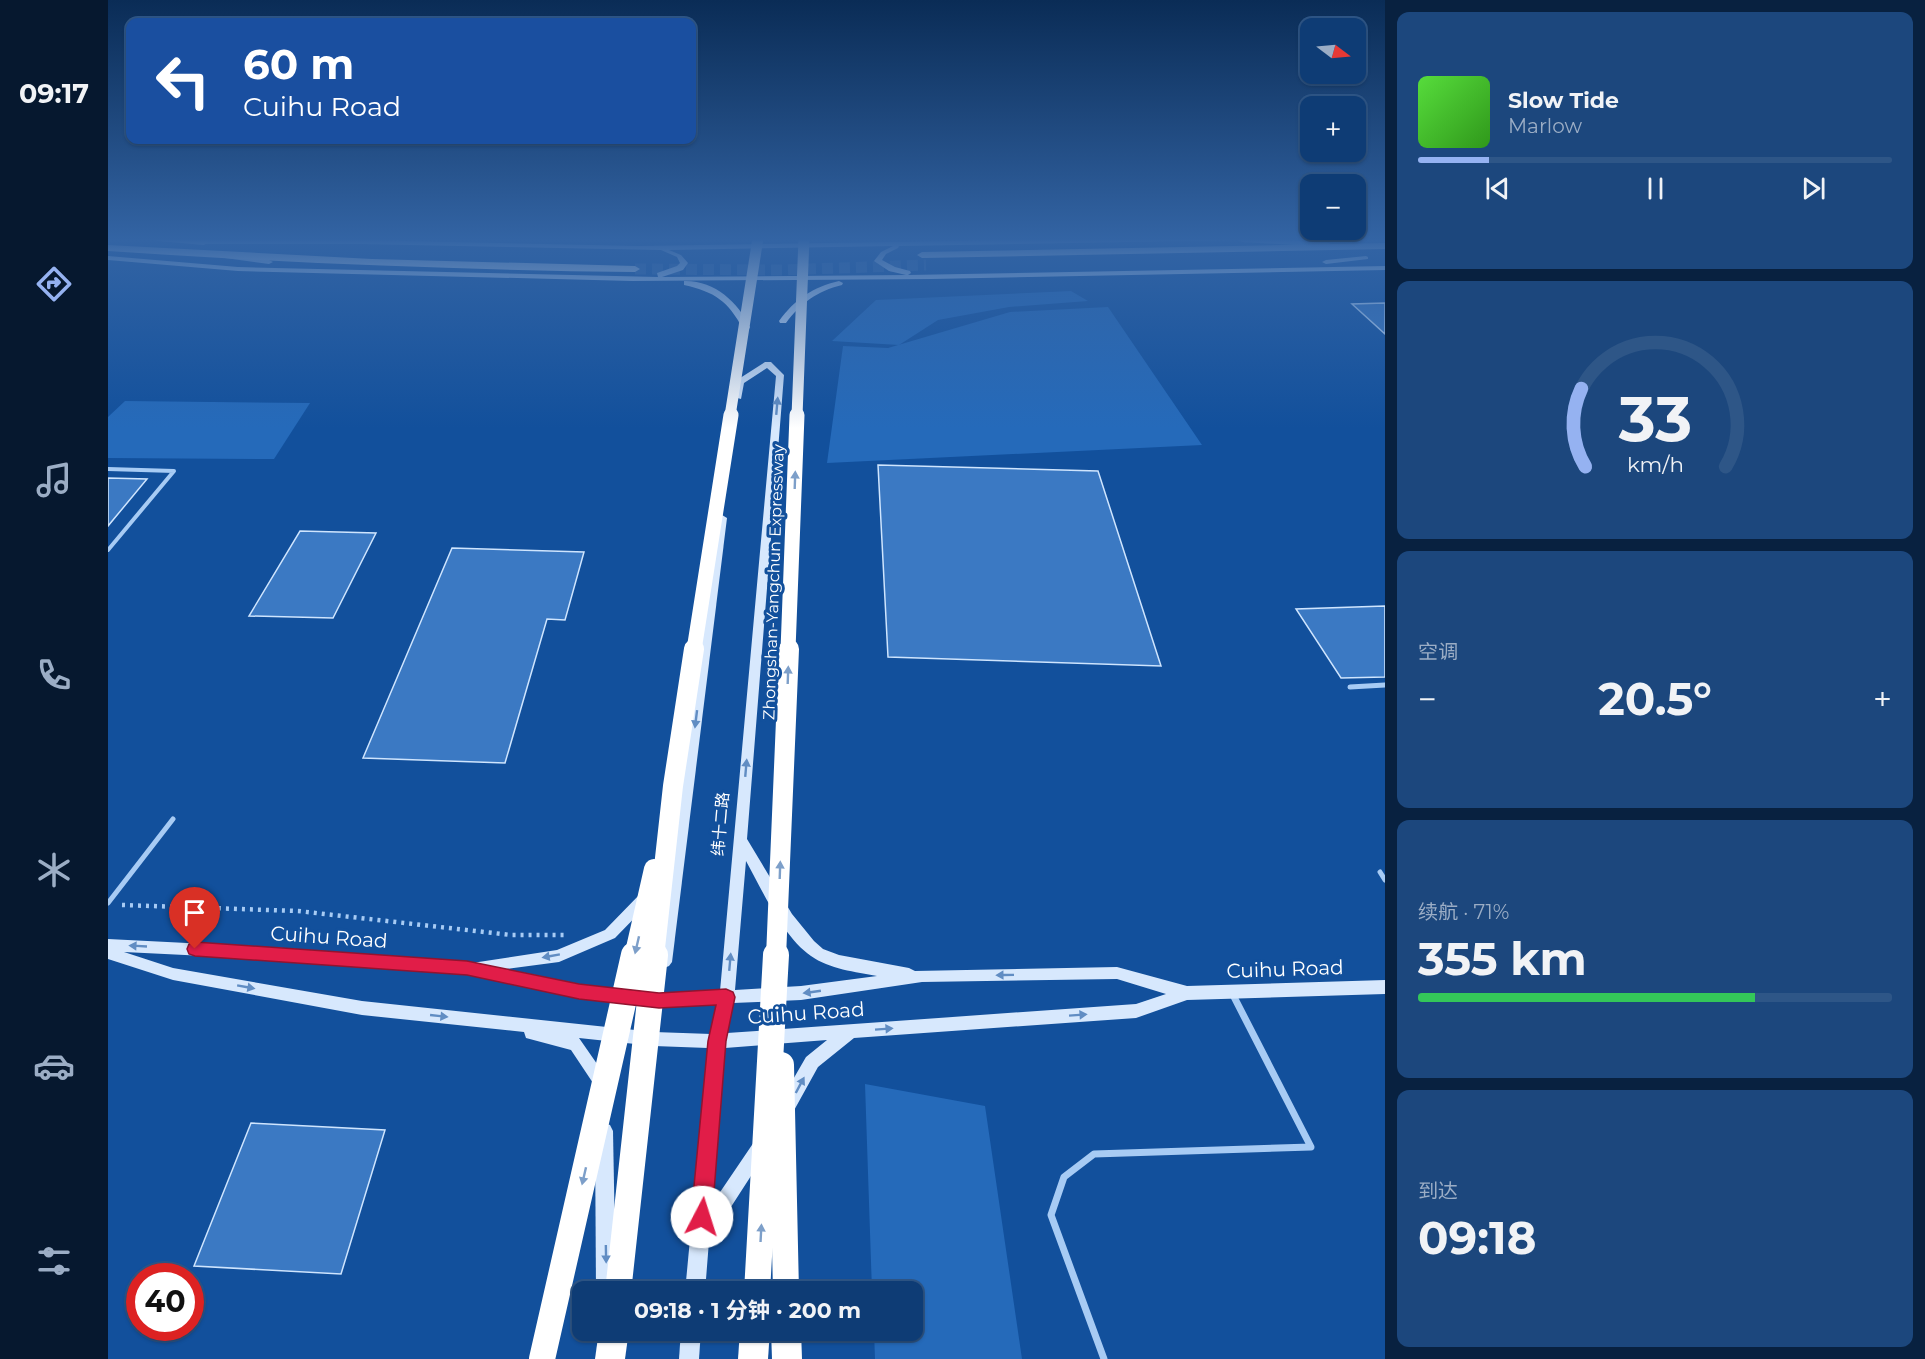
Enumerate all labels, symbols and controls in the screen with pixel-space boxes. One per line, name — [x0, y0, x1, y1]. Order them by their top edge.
north arrow — [1300, 18, 1366, 84]
map controls — [1300, 18, 1366, 240]
text: 60 m — [243, 38, 354, 90]
icon: left — [144, 42, 222, 120]
text: 09:17 — [19, 77, 89, 110]
text: Slow Tide — [1508, 87, 1619, 114]
text: Cuihu Road — [243, 90, 401, 123]
button: + — [1300, 96, 1366, 162]
text: Marlow — [1508, 114, 1582, 138]
icon: previous — [1481, 172, 1514, 205]
icon: pause — [1639, 172, 1672, 205]
icon: next — [1797, 172, 1830, 205]
button: − — [1300, 174, 1366, 240]
icon: directions — [33, 263, 75, 305]
text: 33 — [1617, 381, 1692, 457]
one-way arrow — [772, 397, 782, 416]
street label: Zhongshan-Yangchun Expressway — [759, 443, 788, 720]
text: km/h — [1626, 452, 1684, 478]
icon: music — [33, 459, 75, 501]
one-way arrow — [791, 470, 800, 489]
text: 空调 — [1418, 640, 1458, 664]
icon: phone — [33, 654, 75, 696]
one-way arrow — [783, 665, 792, 684]
text: 20.5° — [1598, 671, 1712, 726]
text: − — [1418, 679, 1437, 719]
text: + — [1873, 679, 1892, 719]
one-way arrow — [691, 710, 700, 729]
one-way arrow — [741, 758, 751, 777]
street label: 纬十二路 — [708, 791, 733, 857]
icon: climate — [33, 849, 75, 891]
one-way arrow — [775, 860, 785, 879]
pin — [169, 887, 220, 949]
icon: arrive — [178, 896, 211, 929]
text: 续航 · 71% — [1418, 900, 1509, 924]
street label: Cuihu Road — [270, 921, 388, 953]
text: 355 km — [1418, 931, 1587, 986]
one-way arrow — [632, 936, 641, 955]
one-way arrow — [128, 942, 147, 951]
one-way arrow — [542, 952, 561, 961]
one-way arrow — [725, 953, 734, 972]
street label: Cuihu Road — [1226, 955, 1344, 983]
one-way arrow — [996, 970, 1015, 980]
one-way arrow — [237, 983, 256, 992]
one-way arrow — [802, 987, 821, 996]
street label: Cuihu Road — [747, 997, 865, 1029]
one-way arrow — [429, 1011, 448, 1021]
one-way arrow — [1069, 1011, 1088, 1020]
one-way arrow — [874, 1024, 893, 1034]
icon: car — [33, 1045, 75, 1087]
one-way arrow — [795, 1076, 805, 1093]
one-way arrow — [579, 1167, 588, 1186]
text: 到达 — [1418, 1179, 1458, 1203]
position arrow — [670, 1185, 734, 1249]
text: 09:18 — [1418, 1210, 1536, 1265]
one-way arrow — [756, 1224, 765, 1243]
icon: filters — [33, 1240, 75, 1282]
one-way arrow — [601, 1245, 611, 1264]
speed limit sign: 40 — [126, 1263, 204, 1341]
text: 09:18 · 1 分钟 · 200 m — [634, 1297, 861, 1324]

